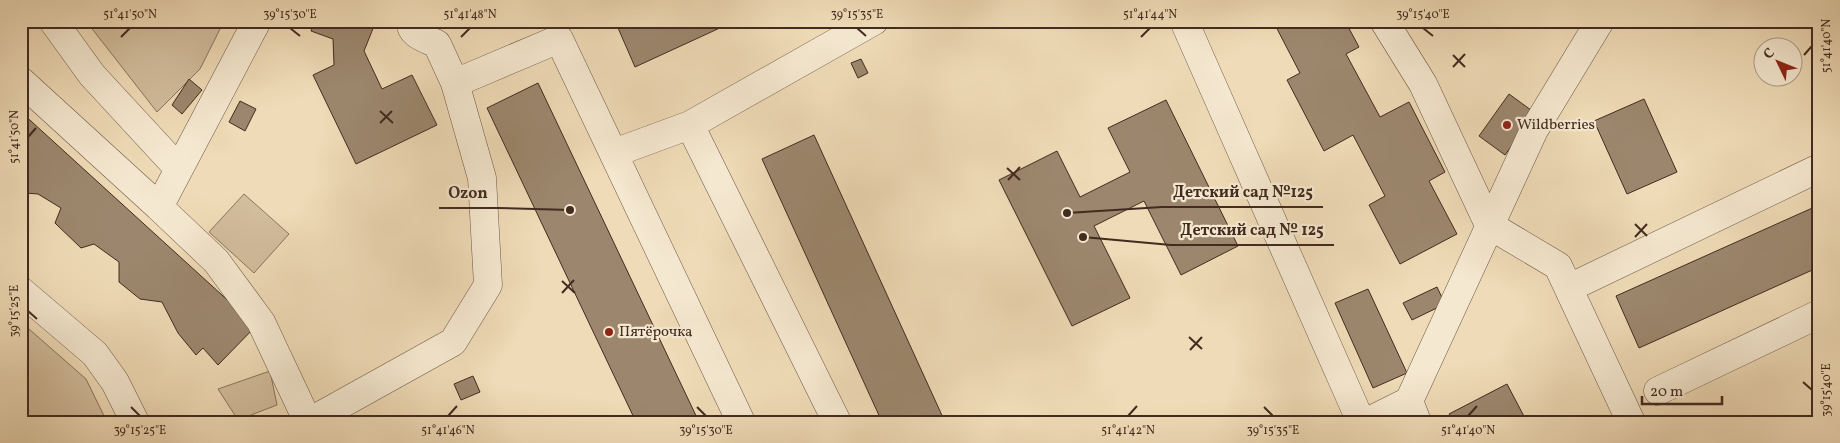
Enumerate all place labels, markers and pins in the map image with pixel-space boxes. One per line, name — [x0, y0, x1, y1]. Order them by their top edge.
place label: Wildberries — [1517, 115, 1595, 136]
marker: Wildberries — [1501, 119, 1513, 131]
callout: Детский сад №125 — [1162, 176, 1323, 207]
callout: Ozon — [439, 177, 498, 208]
callout: Детский сад № 125 — [1171, 214, 1334, 245]
place label: Пятёрочка — [619, 322, 693, 343]
marker: Пятёрочка — [603, 326, 615, 338]

